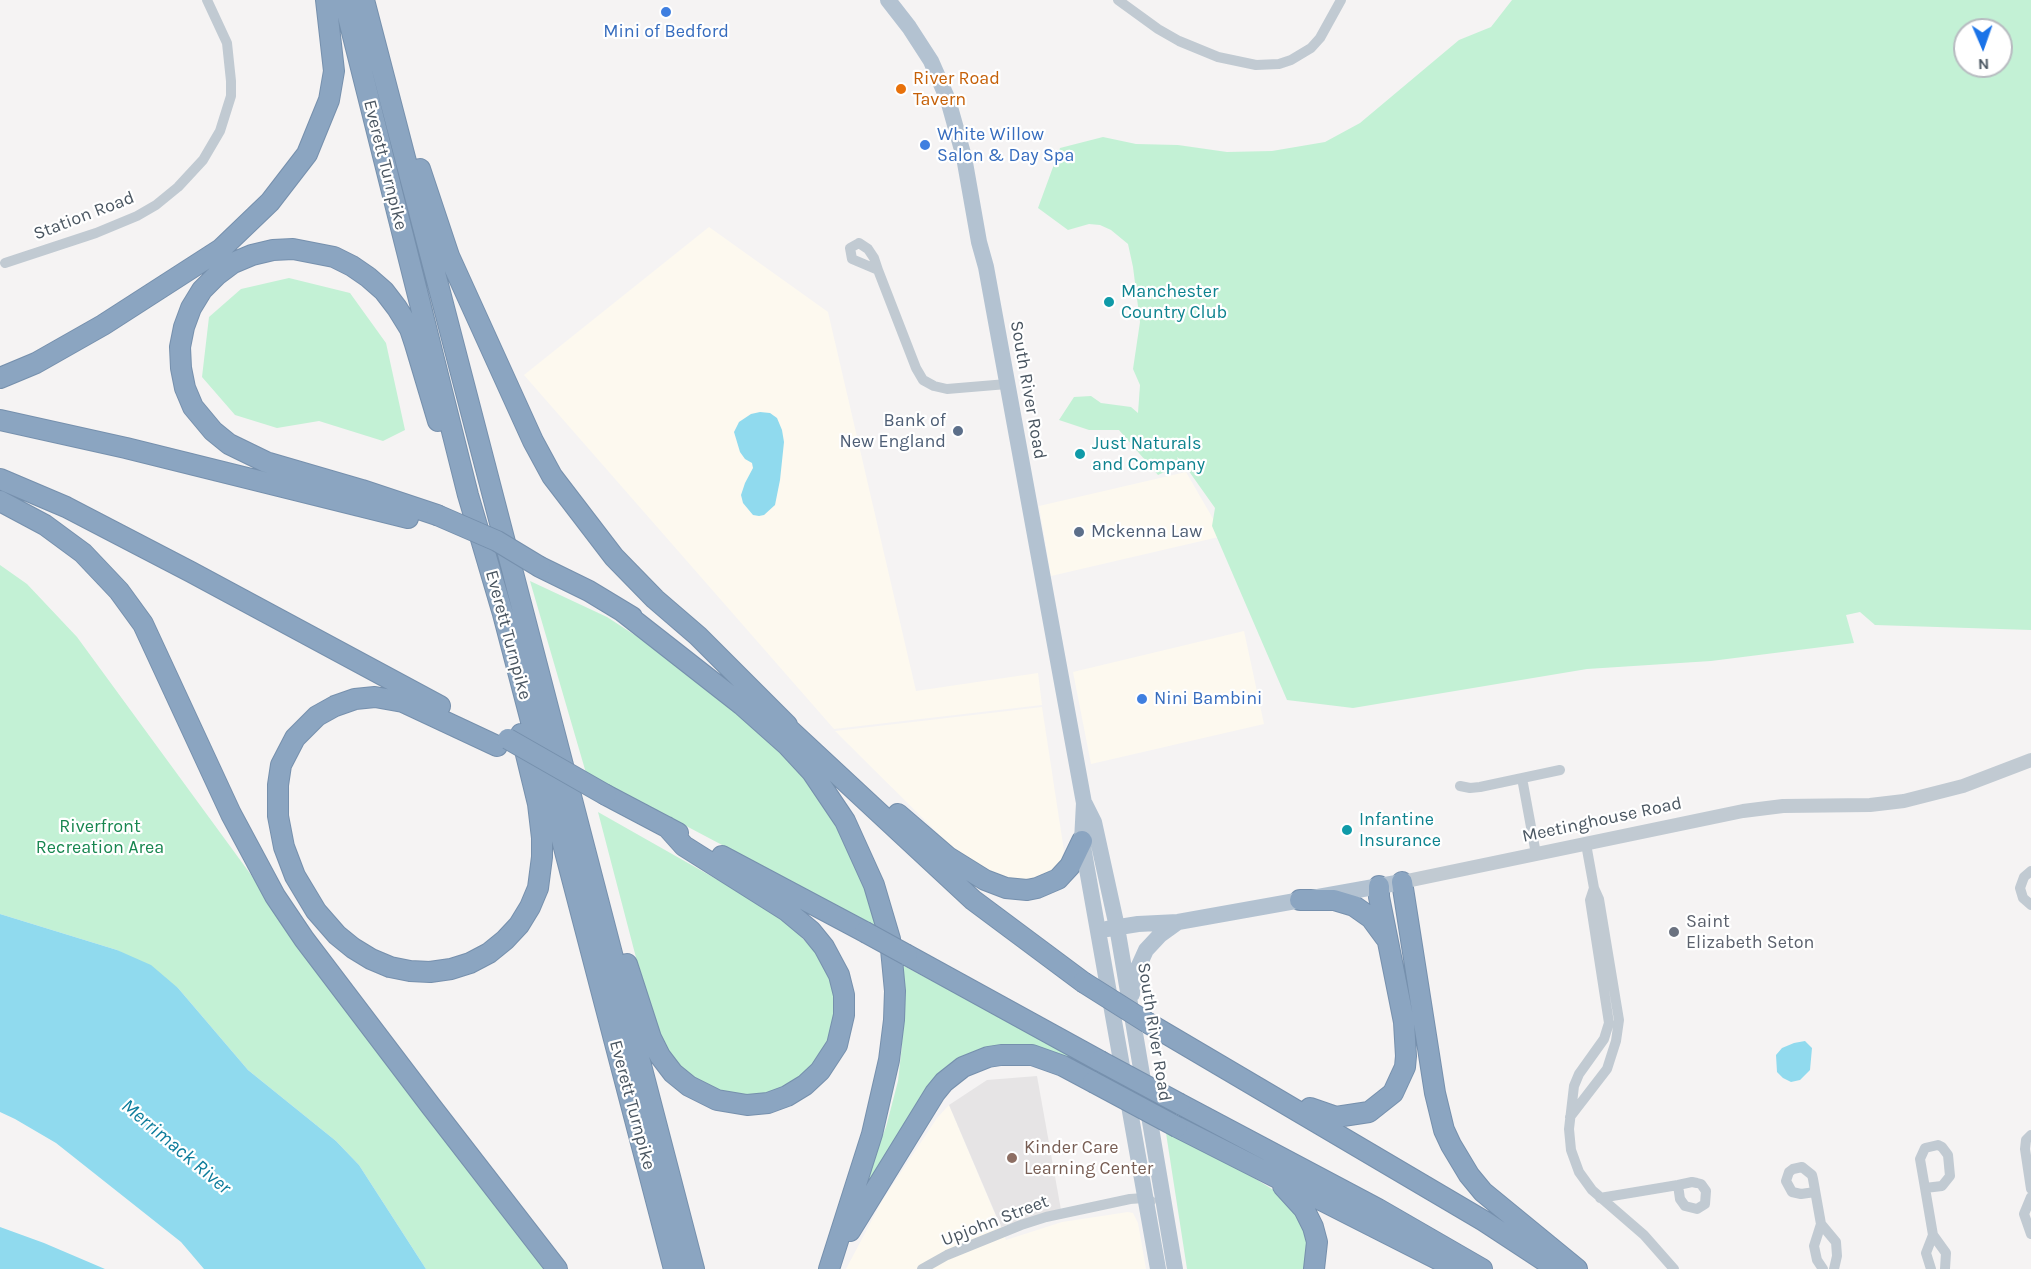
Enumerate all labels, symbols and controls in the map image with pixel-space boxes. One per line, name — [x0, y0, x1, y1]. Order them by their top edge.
marker: Mini of Bedford — [659, 5, 673, 19]
north arrow — [1953, 18, 2013, 78]
place label: Mini of Bedford — [603, 21, 729, 43]
text: N — [1978, 55, 1990, 74]
place label: River Road Tavern — [913, 68, 1000, 110]
marker: River Road Tavern — [894, 82, 908, 96]
street label: Everett Turnpike — [358, 98, 412, 232]
place label: White Willow Salon & Day Spa — [937, 124, 1074, 166]
marker: White Willow Salon & Day Spa — [918, 138, 932, 152]
street label: Station Road — [31, 187, 137, 245]
place label: Manchester Country Club — [1121, 281, 1227, 324]
marker: Manchester Country Club — [1102, 295, 1116, 309]
street label: South River Road — [1005, 319, 1051, 461]
place label: Bank of New England — [840, 410, 946, 452]
marker: Bank of New England — [951, 424, 965, 438]
place label: Just Naturals and Company — [1092, 433, 1205, 476]
marker: Just Naturals and Company — [1073, 447, 1087, 461]
place label: Mckenna Law — [1091, 521, 1202, 543]
marker: Mckenna Law — [1072, 525, 1086, 539]
street label: Everett Turnpike — [480, 568, 536, 702]
place label: Nini Bambini — [1154, 688, 1262, 710]
marker: Nini Bambini — [1135, 692, 1149, 706]
street label: Meetinghouse Road — [1520, 793, 1684, 847]
place label: Infantine Insurance — [1359, 809, 1441, 852]
park label: Riverfront Recreation Area — [36, 816, 164, 858]
marker: Infantine Insurance — [1340, 823, 1354, 837]
place label: Saint Elizabeth Seton — [1686, 911, 1814, 954]
marker: Saint Elizabeth Seton — [1667, 925, 1681, 939]
street label: South River Road — [1132, 961, 1176, 1103]
street label: Everett Turnpike — [604, 1038, 660, 1172]
water label: Merrimack River — [116, 1094, 236, 1200]
place label: Kinder Care Learning Center — [1024, 1137, 1153, 1180]
marker: Kinder Care Learning Center — [1005, 1151, 1019, 1165]
street label: Upjohn Street — [938, 1191, 1052, 1251]

